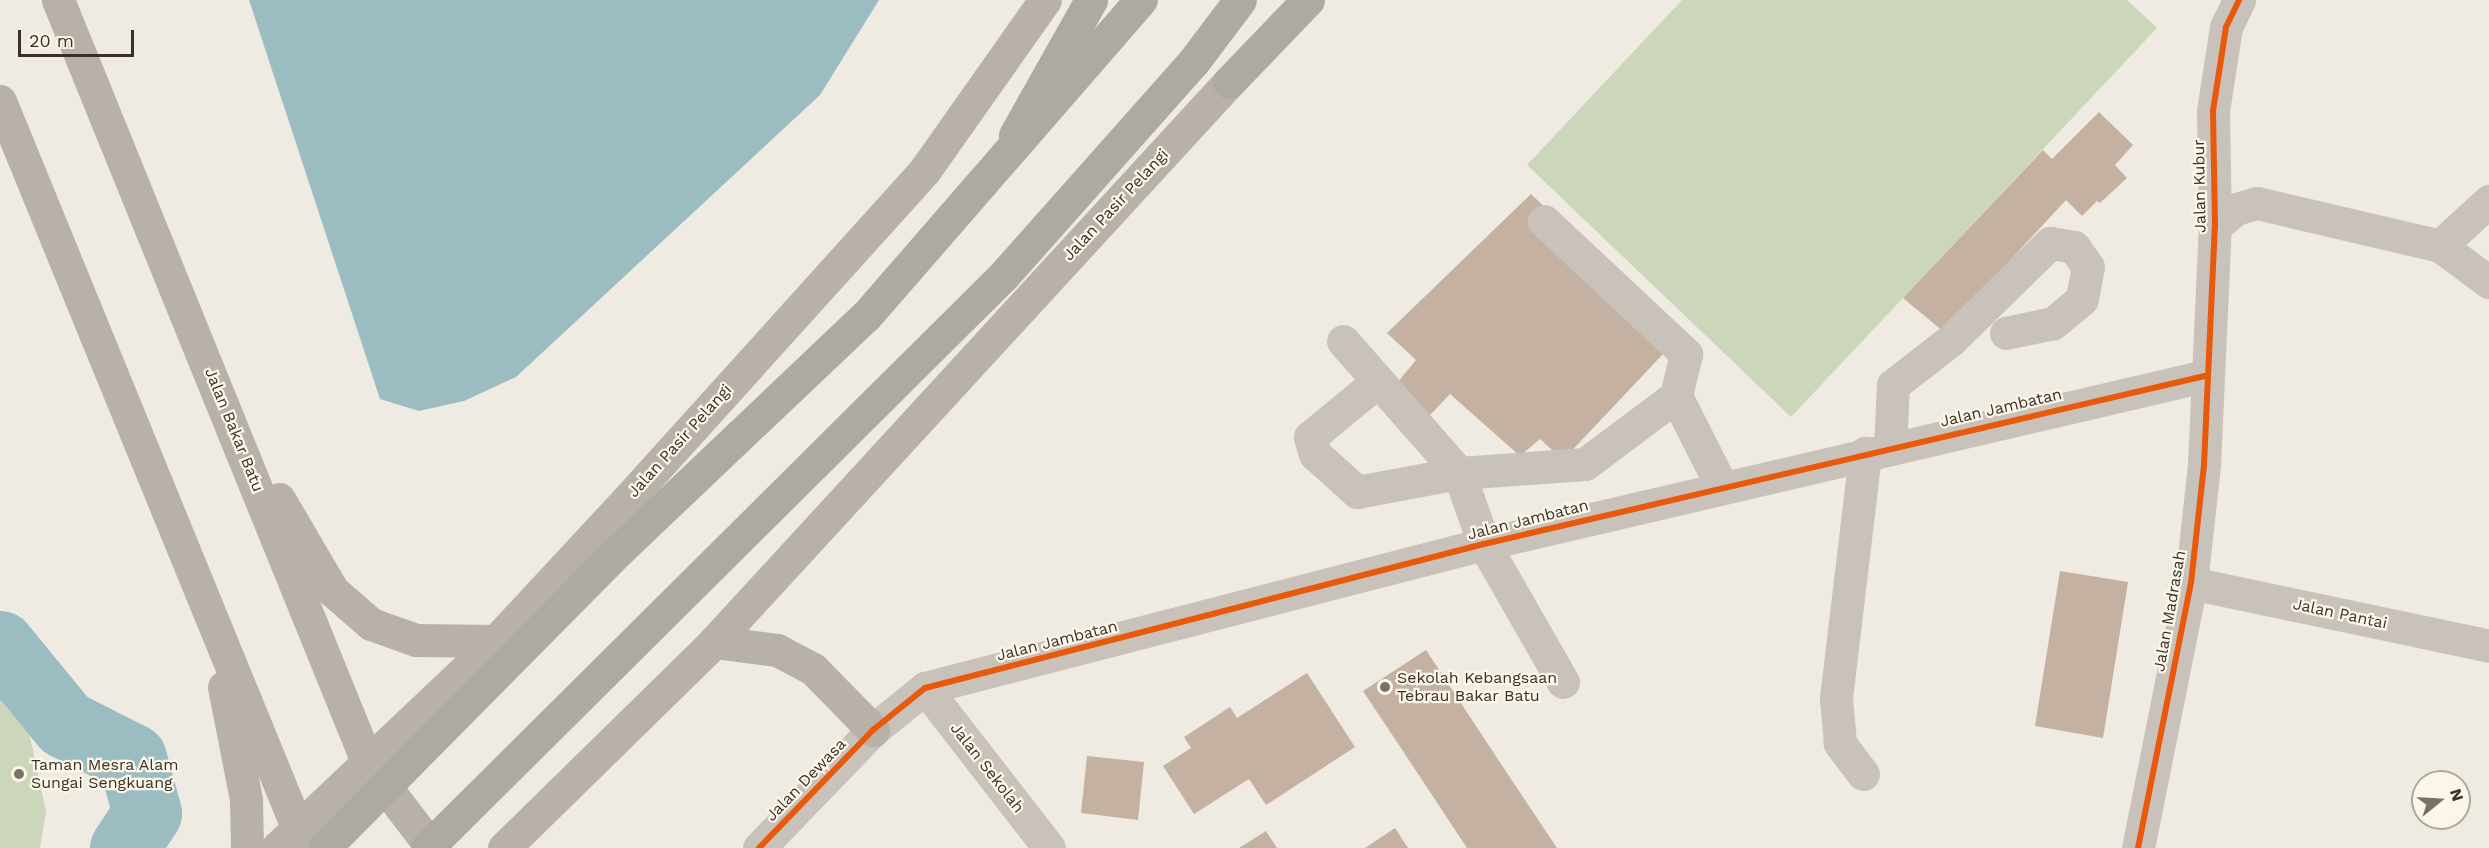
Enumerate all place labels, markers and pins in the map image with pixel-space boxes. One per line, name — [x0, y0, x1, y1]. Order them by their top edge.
place label: Sekolah Kebangsaan Tebrau Bakar Batu — [1397, 668, 1557, 706]
marker: Sekolah Kebangsaan Tebrau Bakar Batu — [1378, 680, 1392, 694]
place label: Taman Mesra Alam Sungai Sengkuang — [31, 755, 180, 793]
marker: Taman Mesra Alam Sungai Sengkuang — [12, 767, 26, 781]

